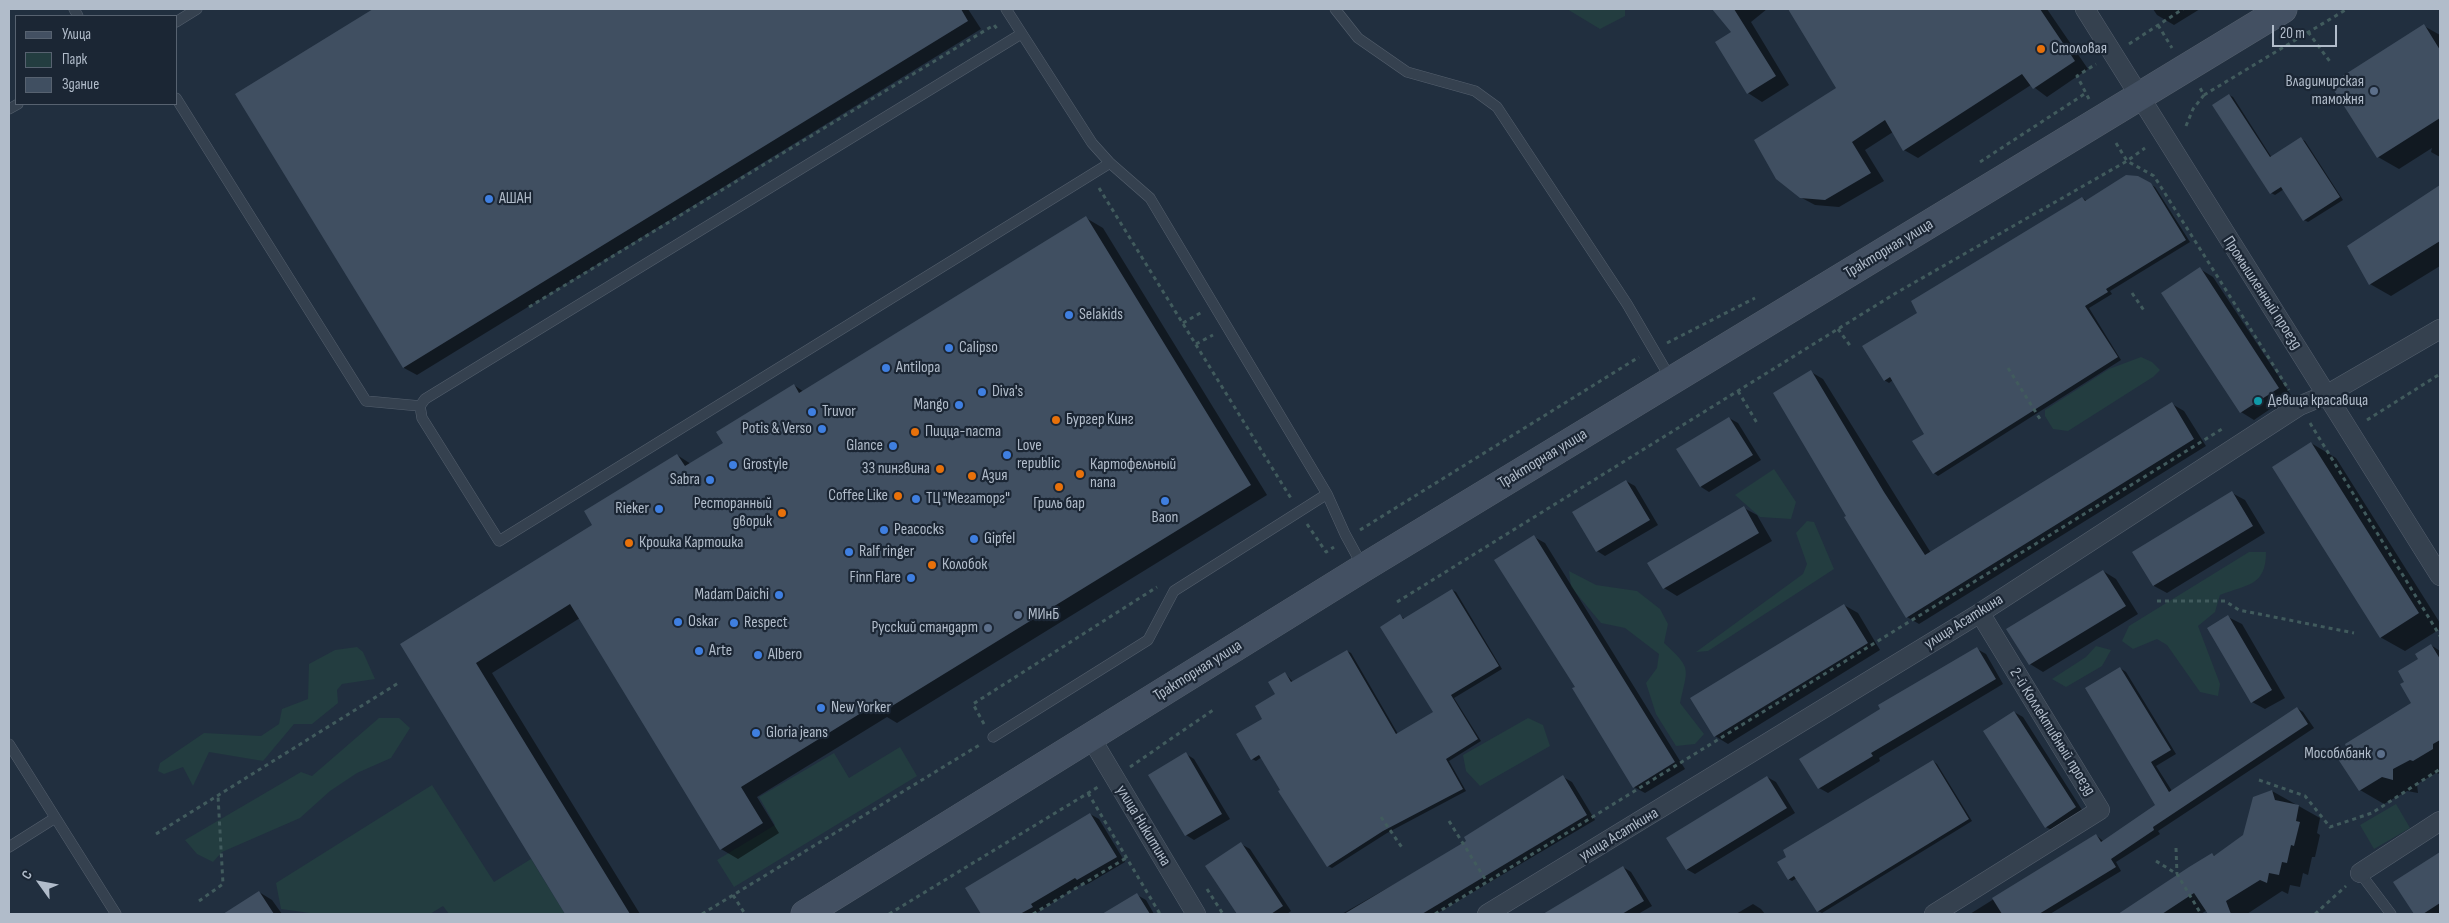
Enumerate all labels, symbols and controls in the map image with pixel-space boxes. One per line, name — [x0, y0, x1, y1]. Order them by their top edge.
legend — [15, 15, 178, 105]
scale bar — [2274, 15, 2339, 47]
text: 20 m — [2280, 24, 2305, 43]
text: Улица — [62, 25, 91, 44]
place label: Столовая — [2051, 39, 2107, 59]
marker: Столовая — [2035, 43, 2047, 55]
text: Парк — [62, 50, 87, 69]
place label: Владимирская таможня — [2286, 72, 2364, 110]
text: Здание — [62, 75, 99, 94]
marker: Владимирская таможня — [2368, 85, 2380, 97]
place label: АШАН — [499, 189, 532, 209]
marker: АШАН — [483, 193, 495, 205]
street label: Тракторная улица — [1841, 215, 1937, 283]
street label: Промышленный проезд — [2218, 233, 2306, 353]
place label: Selakids — [1079, 305, 1123, 325]
marker: Selakids — [1063, 309, 1075, 321]
place label: Calipso — [959, 338, 998, 358]
marker: Calipso — [943, 342, 955, 354]
place label: Antilopa — [896, 358, 940, 378]
marker: Antilopa — [880, 362, 892, 374]
place label: Diva's — [992, 382, 1023, 402]
marker: Diva's — [976, 386, 988, 398]
place label: Девица красавица — [2268, 391, 2368, 411]
place label: Mango — [914, 395, 949, 415]
marker: Девица красавица — [2252, 395, 2264, 407]
marker: Mango — [953, 399, 965, 411]
place label: Truvor — [822, 402, 856, 422]
marker: Truvor — [806, 406, 818, 418]
place label: Бургер Кинг — [1066, 410, 1134, 430]
marker: Бургер Кинг — [1050, 414, 1062, 426]
place label: Potis & Verso — [742, 419, 812, 439]
place label: Пицца-паста — [925, 422, 1001, 442]
marker: Potis & Verso — [816, 423, 828, 435]
street label: Тракторная улица — [1495, 425, 1591, 493]
marker: Пицца-паста — [909, 426, 921, 438]
place label: Glance — [846, 436, 883, 456]
place label: Love republic — [1017, 436, 1060, 474]
marker: Glance — [887, 440, 899, 452]
marker: Love republic — [1001, 449, 1013, 461]
place label: Grostyle — [743, 455, 788, 475]
place label: Картофельный папа — [1090, 455, 1176, 493]
marker: Grostyle — [727, 459, 739, 471]
place label: 33 пингвина — [862, 459, 930, 479]
marker: 33 пингвина — [934, 463, 946, 475]
place label: Азия — [982, 466, 1008, 486]
marker: Картофельный папа — [1074, 468, 1086, 480]
place label: Sabra — [670, 470, 700, 490]
marker: Азия — [966, 470, 978, 482]
marker: Sabra — [704, 474, 716, 486]
marker: Гриль бар — [1053, 481, 1065, 493]
place label: Coffee Like — [828, 486, 888, 506]
place label: ТЦ "Мегаторг" — [926, 489, 1010, 509]
marker: Coffee Like — [892, 490, 904, 502]
marker: ТЦ "Мегаторг" — [910, 493, 922, 505]
place label: Ресторанный дворик — [694, 494, 772, 532]
place label: Гриль бар — [1033, 494, 1085, 514]
marker: Baon — [1159, 495, 1171, 507]
place label: Rieker — [615, 499, 649, 519]
marker: Rieker — [653, 503, 665, 515]
marker: Ресторанный дворик — [776, 507, 788, 519]
place label: Baon — [1152, 508, 1178, 528]
place label: Peacocks — [894, 520, 944, 540]
marker: Peacocks — [878, 524, 890, 536]
place label: Gipfel — [984, 529, 1015, 549]
place label: Крошка Картошка — [639, 533, 743, 553]
marker: Gipfel — [968, 533, 980, 545]
marker: Крошка Картошка — [623, 537, 635, 549]
place label: Ralf ringer — [859, 542, 914, 562]
marker: Ralf ringer — [843, 546, 855, 558]
place label: Колобок — [942, 555, 987, 575]
marker: Колобок — [926, 559, 938, 571]
place label: Finn Flare — [849, 568, 901, 588]
marker: Finn Flare — [905, 572, 917, 584]
place label: Madam Daichi — [695, 585, 769, 605]
marker: Madam Daichi — [773, 589, 785, 601]
street label: улица Асаткина — [1921, 590, 2007, 654]
place label: МИнБ — [1028, 605, 1059, 625]
marker: МИнБ — [1012, 609, 1024, 621]
place label: Oskar — [688, 612, 718, 632]
place label: Respect — [744, 613, 788, 633]
marker: Oskar — [672, 616, 684, 628]
marker: Respect — [728, 617, 740, 629]
place label: Русский стандарт — [871, 618, 978, 638]
marker: Русский стандарт — [982, 622, 994, 634]
street label: Тракторная улица — [1150, 636, 1246, 706]
place label: Arte — [709, 641, 732, 661]
marker: Arte — [693, 645, 705, 657]
place label: Albero — [768, 645, 802, 665]
marker: Albero — [752, 649, 764, 661]
street label: 2-й Коллективный проезд — [2005, 665, 2099, 799]
place label: New Yorker — [831, 698, 891, 718]
marker: New Yorker — [815, 702, 827, 714]
place label: Gloria jeans — [766, 723, 828, 743]
marker: Gloria jeans — [750, 727, 762, 739]
place label: Мособлбанк — [2304, 744, 2371, 764]
marker: Мособлбанк — [2375, 748, 2387, 760]
street label: улица Никитина — [1111, 782, 1175, 870]
street label: улица Асаткина — [1576, 804, 1662, 866]
north arrow — [15, 858, 65, 908]
text: С — [18, 867, 36, 882]

